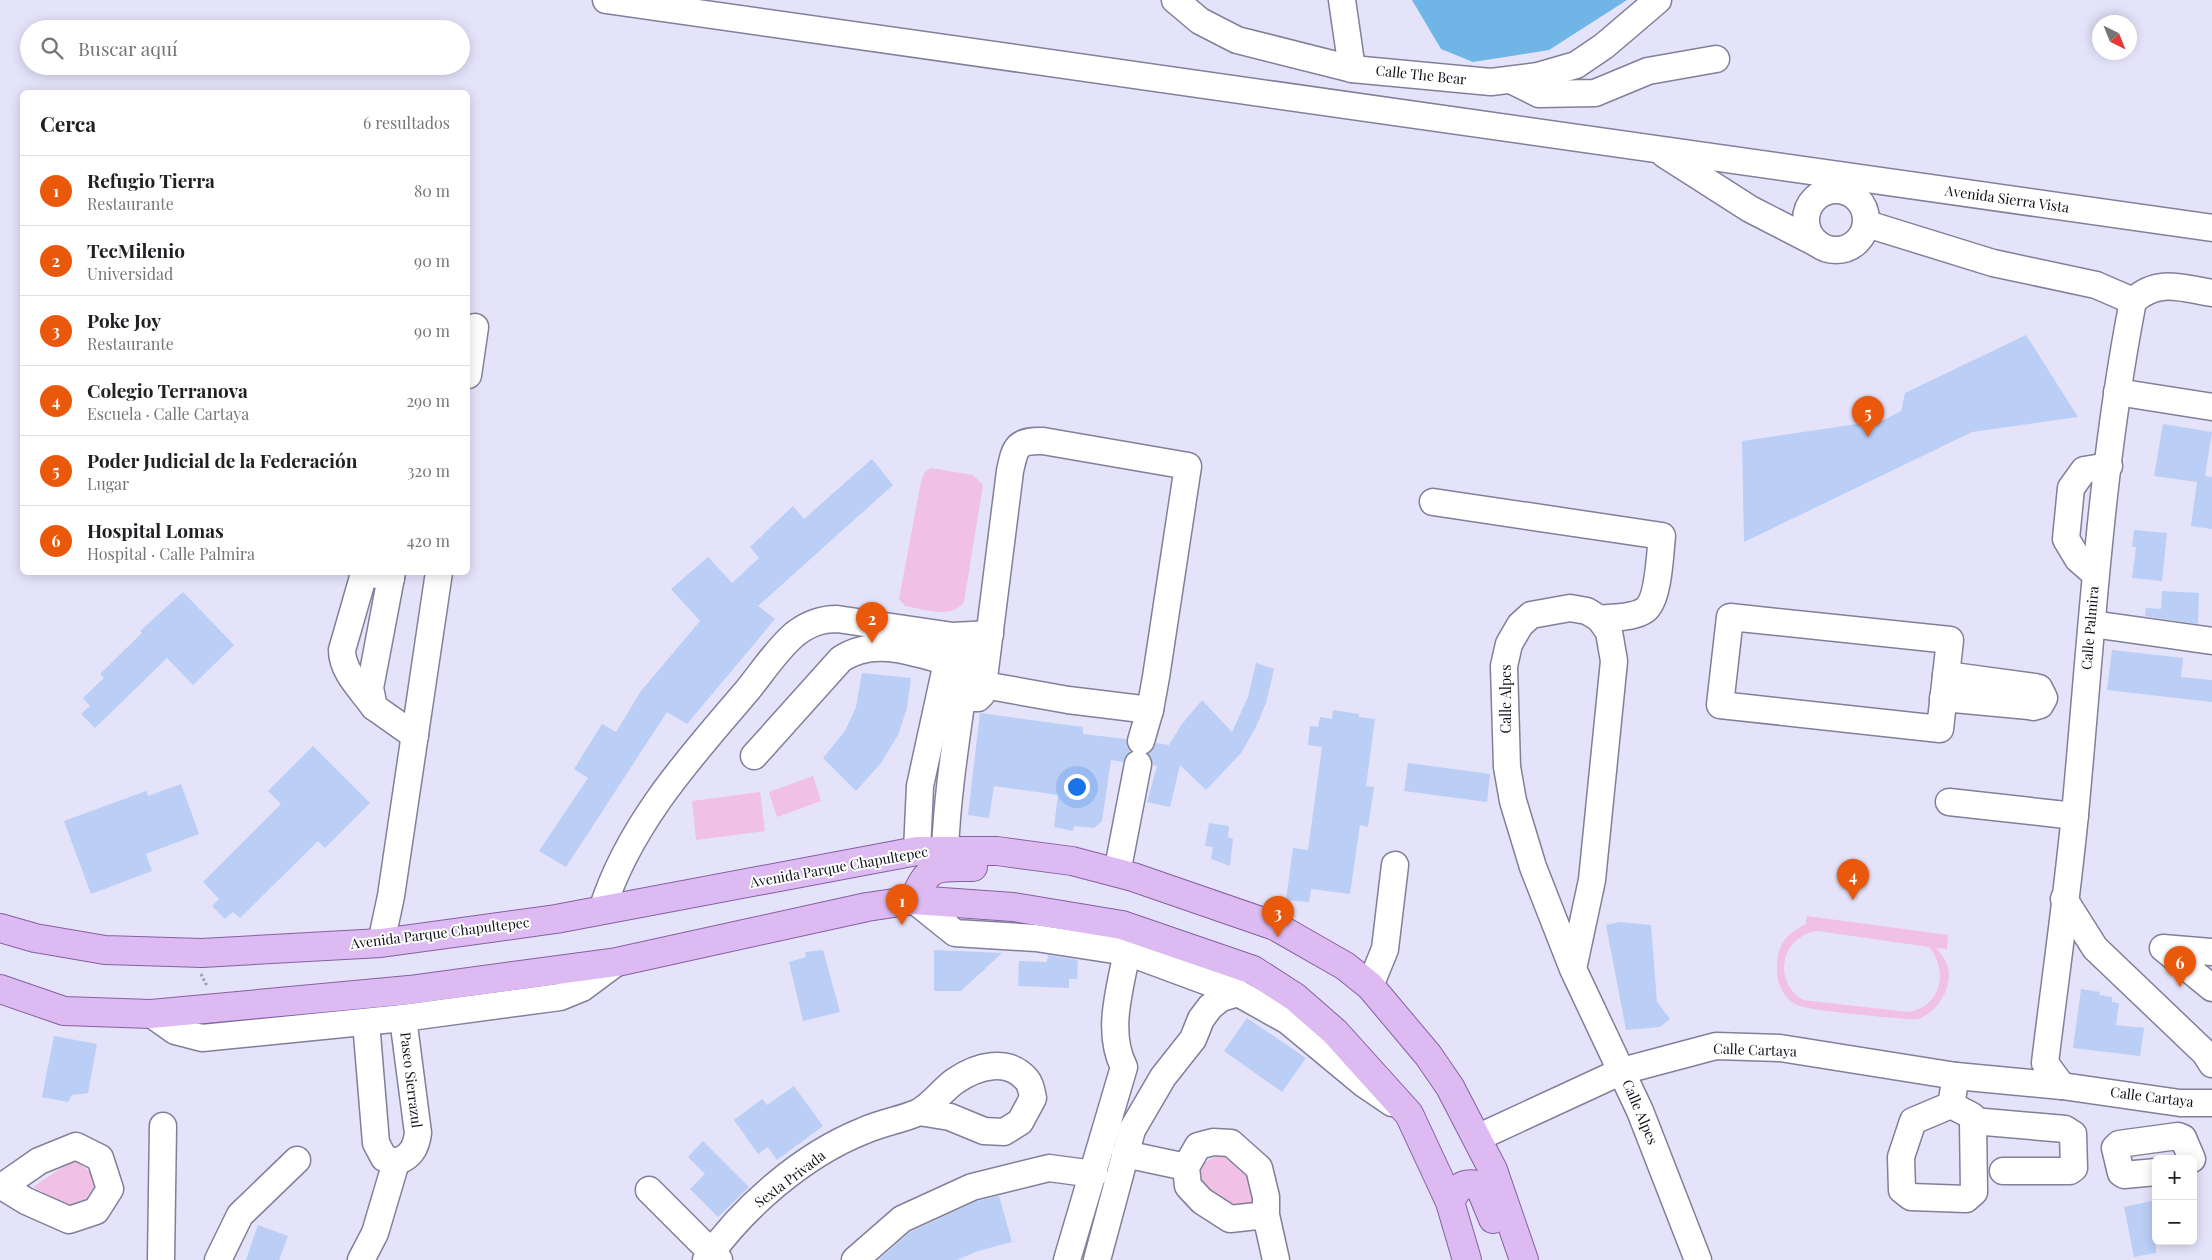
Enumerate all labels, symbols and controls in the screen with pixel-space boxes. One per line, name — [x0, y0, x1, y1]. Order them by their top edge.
north arrow — [2092, 15, 2137, 60]
search box — [20, 20, 470, 75]
icon: search — [38, 34, 66, 62]
text: Buscar aquí — [78, 35, 178, 61]
street label: Calle The Bear — [1375, 60, 1468, 89]
text: Cerca — [40, 109, 96, 137]
text: 6 resultados — [363, 112, 450, 133]
text: Refugio Tierra — [87, 167, 215, 193]
text: 1 — [53, 180, 59, 201]
text: 80 m — [414, 180, 450, 201]
street label: Avenida Sierra Vista — [1943, 180, 2070, 217]
text: Restaurante — [87, 193, 174, 214]
text: TecMilenio — [87, 237, 185, 263]
text: 2 — [52, 250, 60, 271]
text: 90 m — [414, 250, 450, 271]
text: Universidad — [87, 263, 173, 284]
text: Poke Joy — [87, 307, 161, 333]
text: 3 — [52, 320, 60, 341]
text: 90 m — [414, 320, 450, 341]
text: Restaurante — [87, 333, 174, 354]
text: Colegio Terranova — [87, 377, 248, 403]
text: 4 — [52, 390, 60, 411]
text: 290 m — [406, 390, 450, 411]
pin: 5 — [1852, 396, 1884, 437]
text: Escuela · Calle Cartaya — [87, 403, 249, 424]
text: Poder Judicial de la Federación — [87, 447, 357, 473]
text: 5 — [52, 460, 60, 481]
text: 320 m — [407, 460, 450, 481]
text: Lugar — [87, 473, 129, 494]
text: Hospital Lomas — [87, 517, 224, 543]
text: 6 — [52, 530, 60, 551]
text: 420 m — [407, 530, 450, 551]
text: Hospital · Calle Palmira — [87, 543, 255, 564]
street label: Calle Palmira — [2076, 585, 2103, 671]
pin: 2 — [856, 602, 888, 643]
street label: Calle Alpes — [1496, 665, 1515, 733]
your location — [1064, 774, 1090, 800]
street label: Avenida Parque Chapultepec — [748, 841, 930, 892]
pin: 4 — [1837, 859, 1869, 900]
pin: 1 — [886, 884, 918, 925]
pin: 3 — [1262, 896, 1294, 937]
street label: Avenida Parque Chapultepec — [348, 912, 531, 953]
pin: 6 — [2164, 946, 2196, 987]
street label: Paseo Sierrazul — [396, 1031, 427, 1129]
street label: Calle Cartaya — [1713, 1039, 1797, 1060]
street label: Calle Alpes — [1618, 1076, 1663, 1147]
street label: Calle Cartaya — [2109, 1082, 2195, 1111]
street label: Sexta Privada — [750, 1146, 829, 1212]
map controls — [2152, 1155, 2197, 1245]
button: + — [2152, 1155, 2197, 1200]
button: − — [2152, 1200, 2197, 1245]

